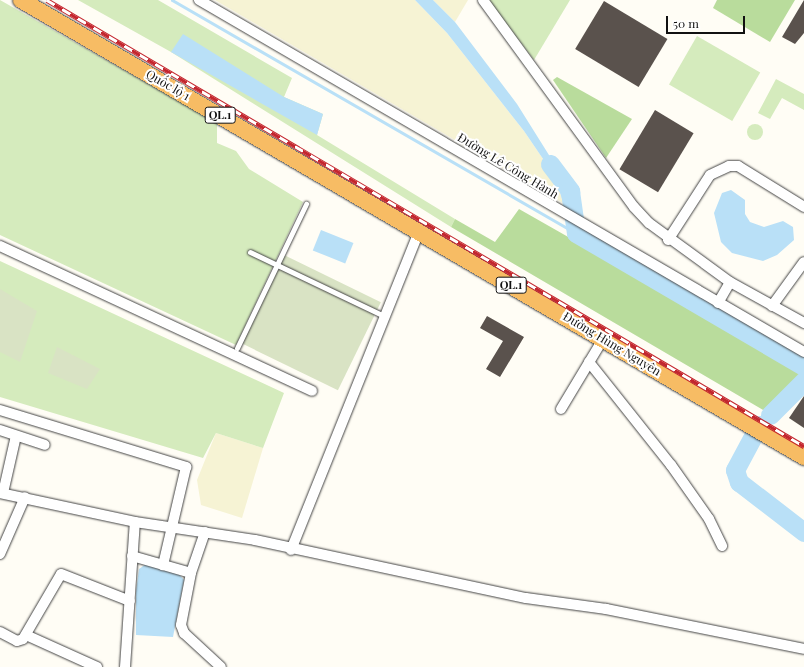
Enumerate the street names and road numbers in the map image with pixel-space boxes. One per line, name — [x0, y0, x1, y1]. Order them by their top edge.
street label: Quốc lộ 1 — [143, 67, 193, 103]
road number: QL.1 — [204, 106, 236, 124]
street label: Đường Lê Công Hành — [455, 130, 561, 202]
road number: QL.1 — [495, 276, 527, 294]
street label: Đường Hùng Nguyên — [560, 309, 664, 379]

